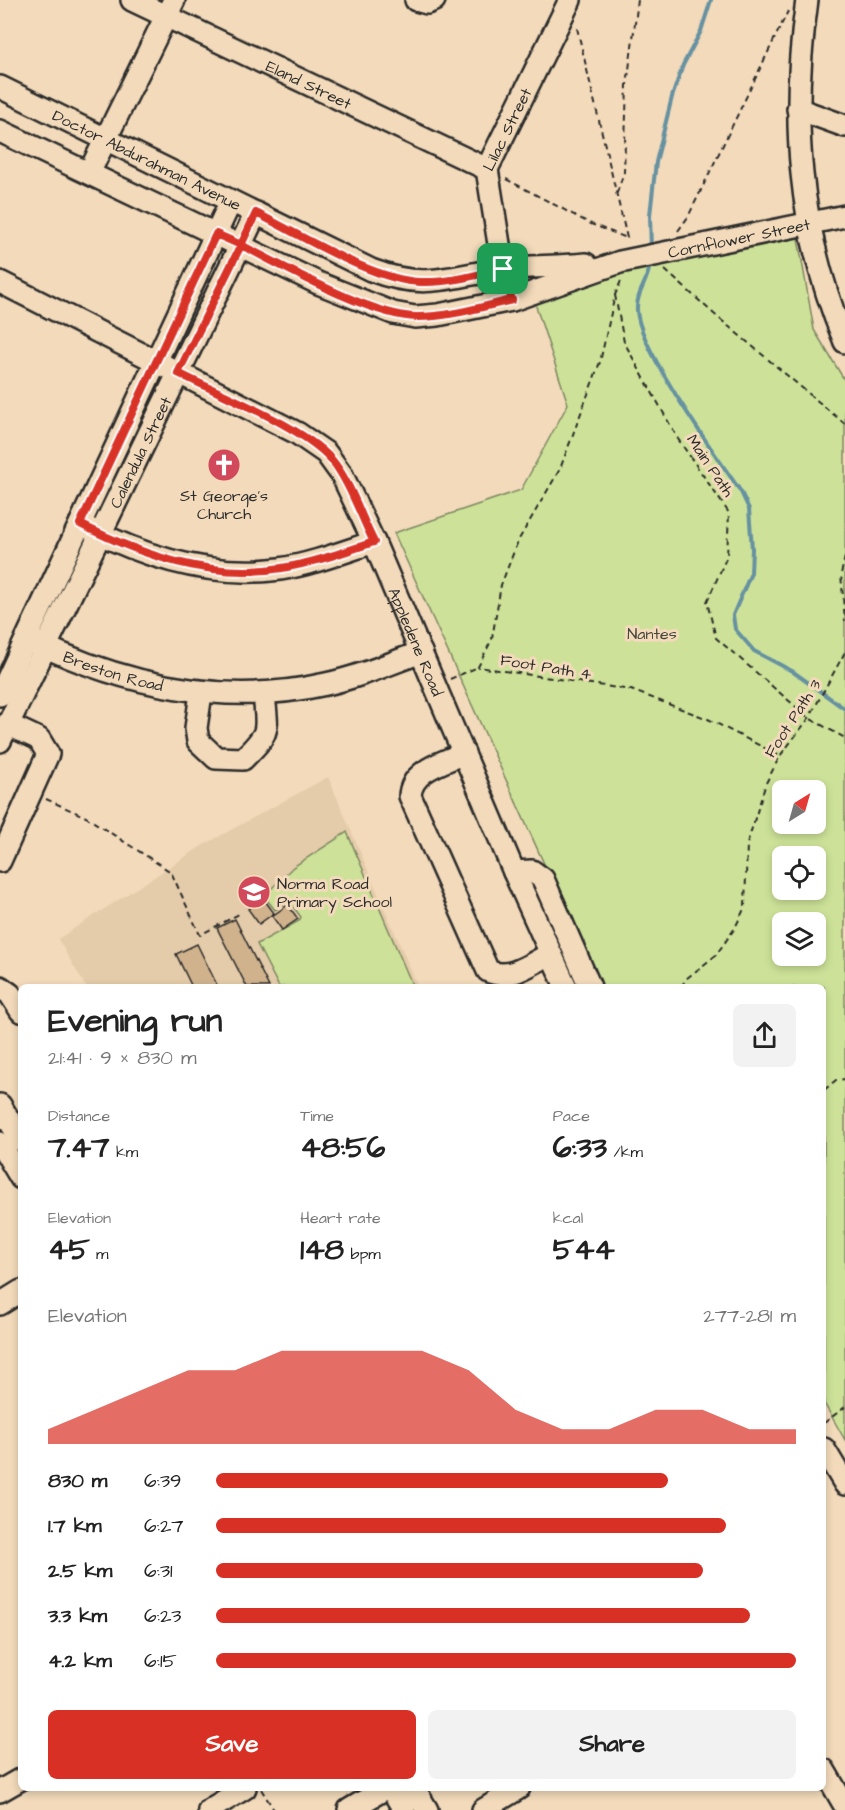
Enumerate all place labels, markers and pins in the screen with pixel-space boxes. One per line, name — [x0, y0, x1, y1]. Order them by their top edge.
pin — [477, 243, 528, 294]
church icon: St George's Church — [206, 447, 242, 483]
place label: St George's Church — [180, 485, 268, 525]
place label: Norma Road Primary School — [277, 873, 392, 914]
school or university icon: Norma Road Primary School — [236, 874, 272, 910]

